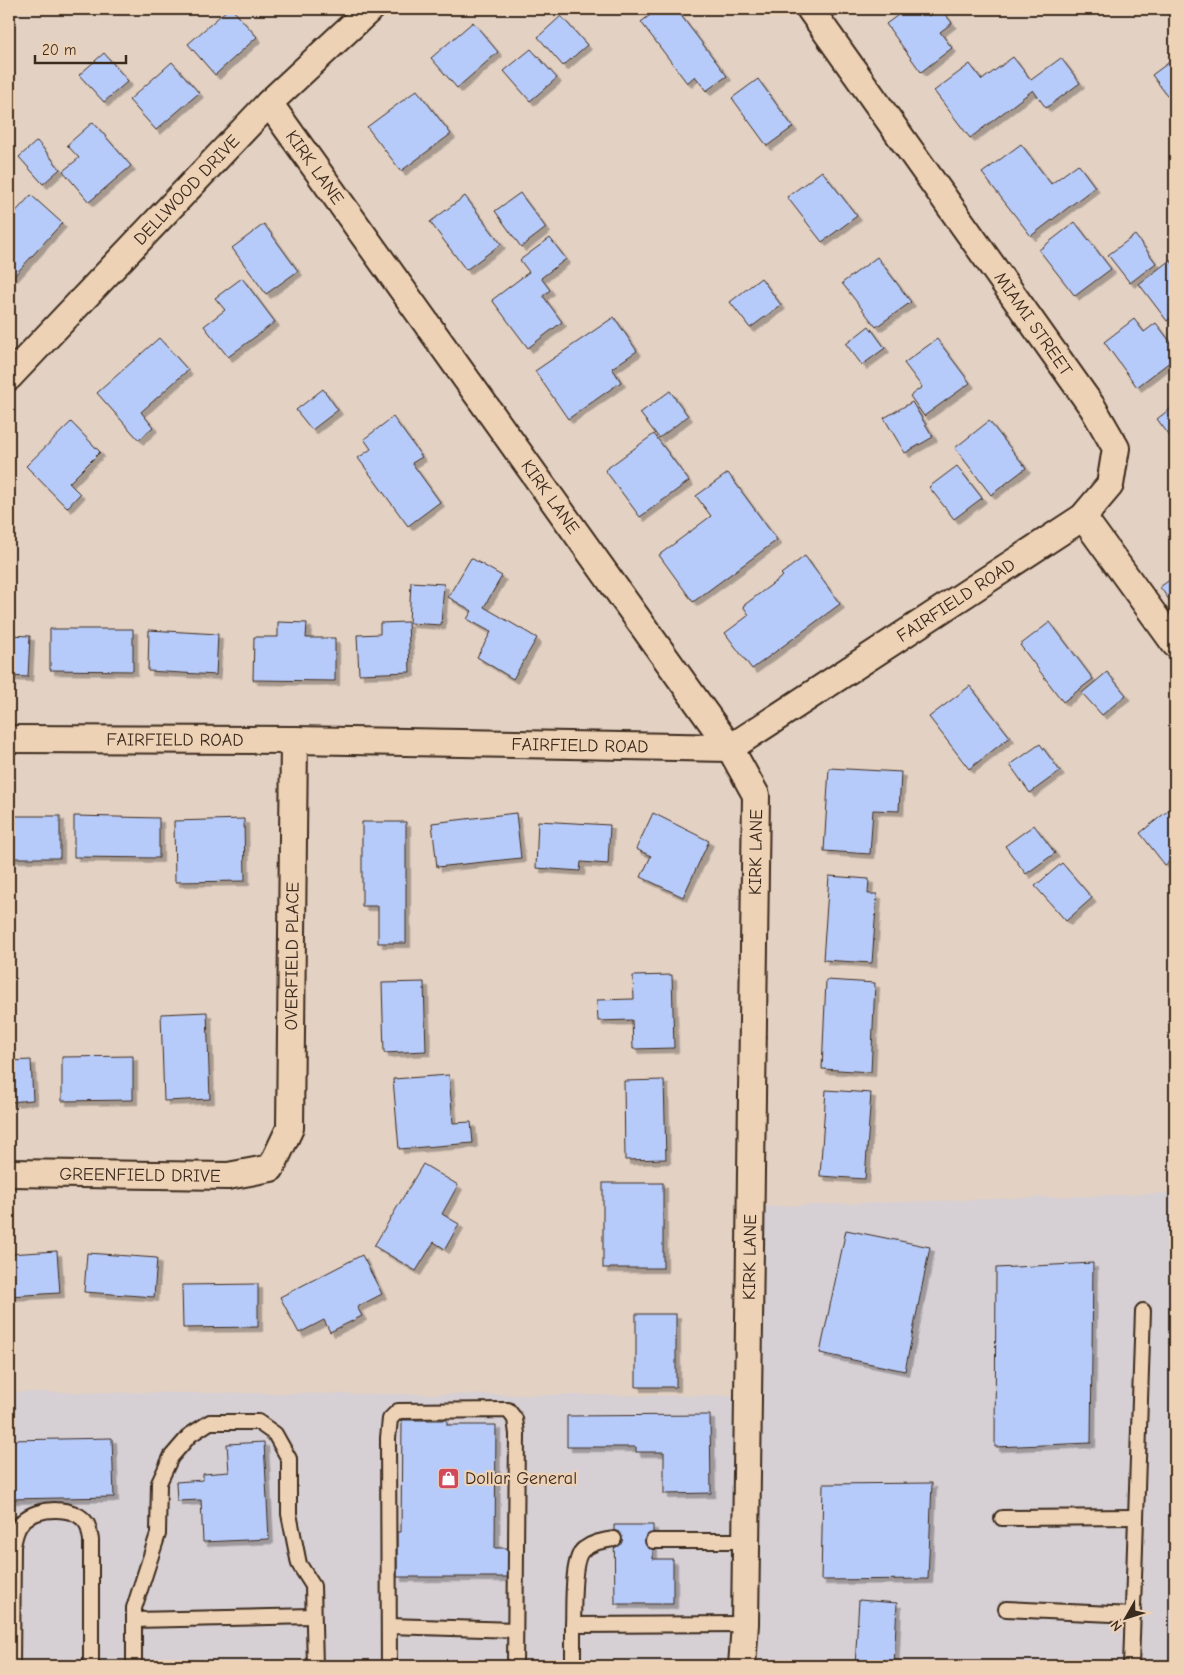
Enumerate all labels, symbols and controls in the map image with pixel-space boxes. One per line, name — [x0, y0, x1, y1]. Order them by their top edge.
scale bar — [35, 32, 126, 64]
text: 20 m — [42, 41, 76, 59]
street label: KIRK LANE — [281, 126, 349, 209]
street label: DELLWOOD DRIVE — [129, 130, 244, 249]
street label: MIAMI STREET — [989, 268, 1077, 380]
street label: KIRK LANE — [517, 456, 584, 538]
street label: FAIRFIELD ROAD — [893, 554, 1019, 647]
street label: FAIRFIELD ROAD — [106, 729, 244, 750]
street label: FAIRFIELD ROAD — [511, 733, 649, 757]
street label: KIRK LANE — [745, 809, 767, 895]
street label: OVERFIELD PLACE — [281, 882, 303, 1030]
street label: GREENFIELD DRIVE — [59, 1163, 221, 1186]
street label: KIRK LANE — [739, 1214, 761, 1300]
shop icon: Dollar General — [437, 1466, 461, 1490]
place label: Dollar General — [465, 1468, 577, 1489]
north arrow — [1102, 1592, 1152, 1642]
text: N — [1107, 1617, 1126, 1635]

